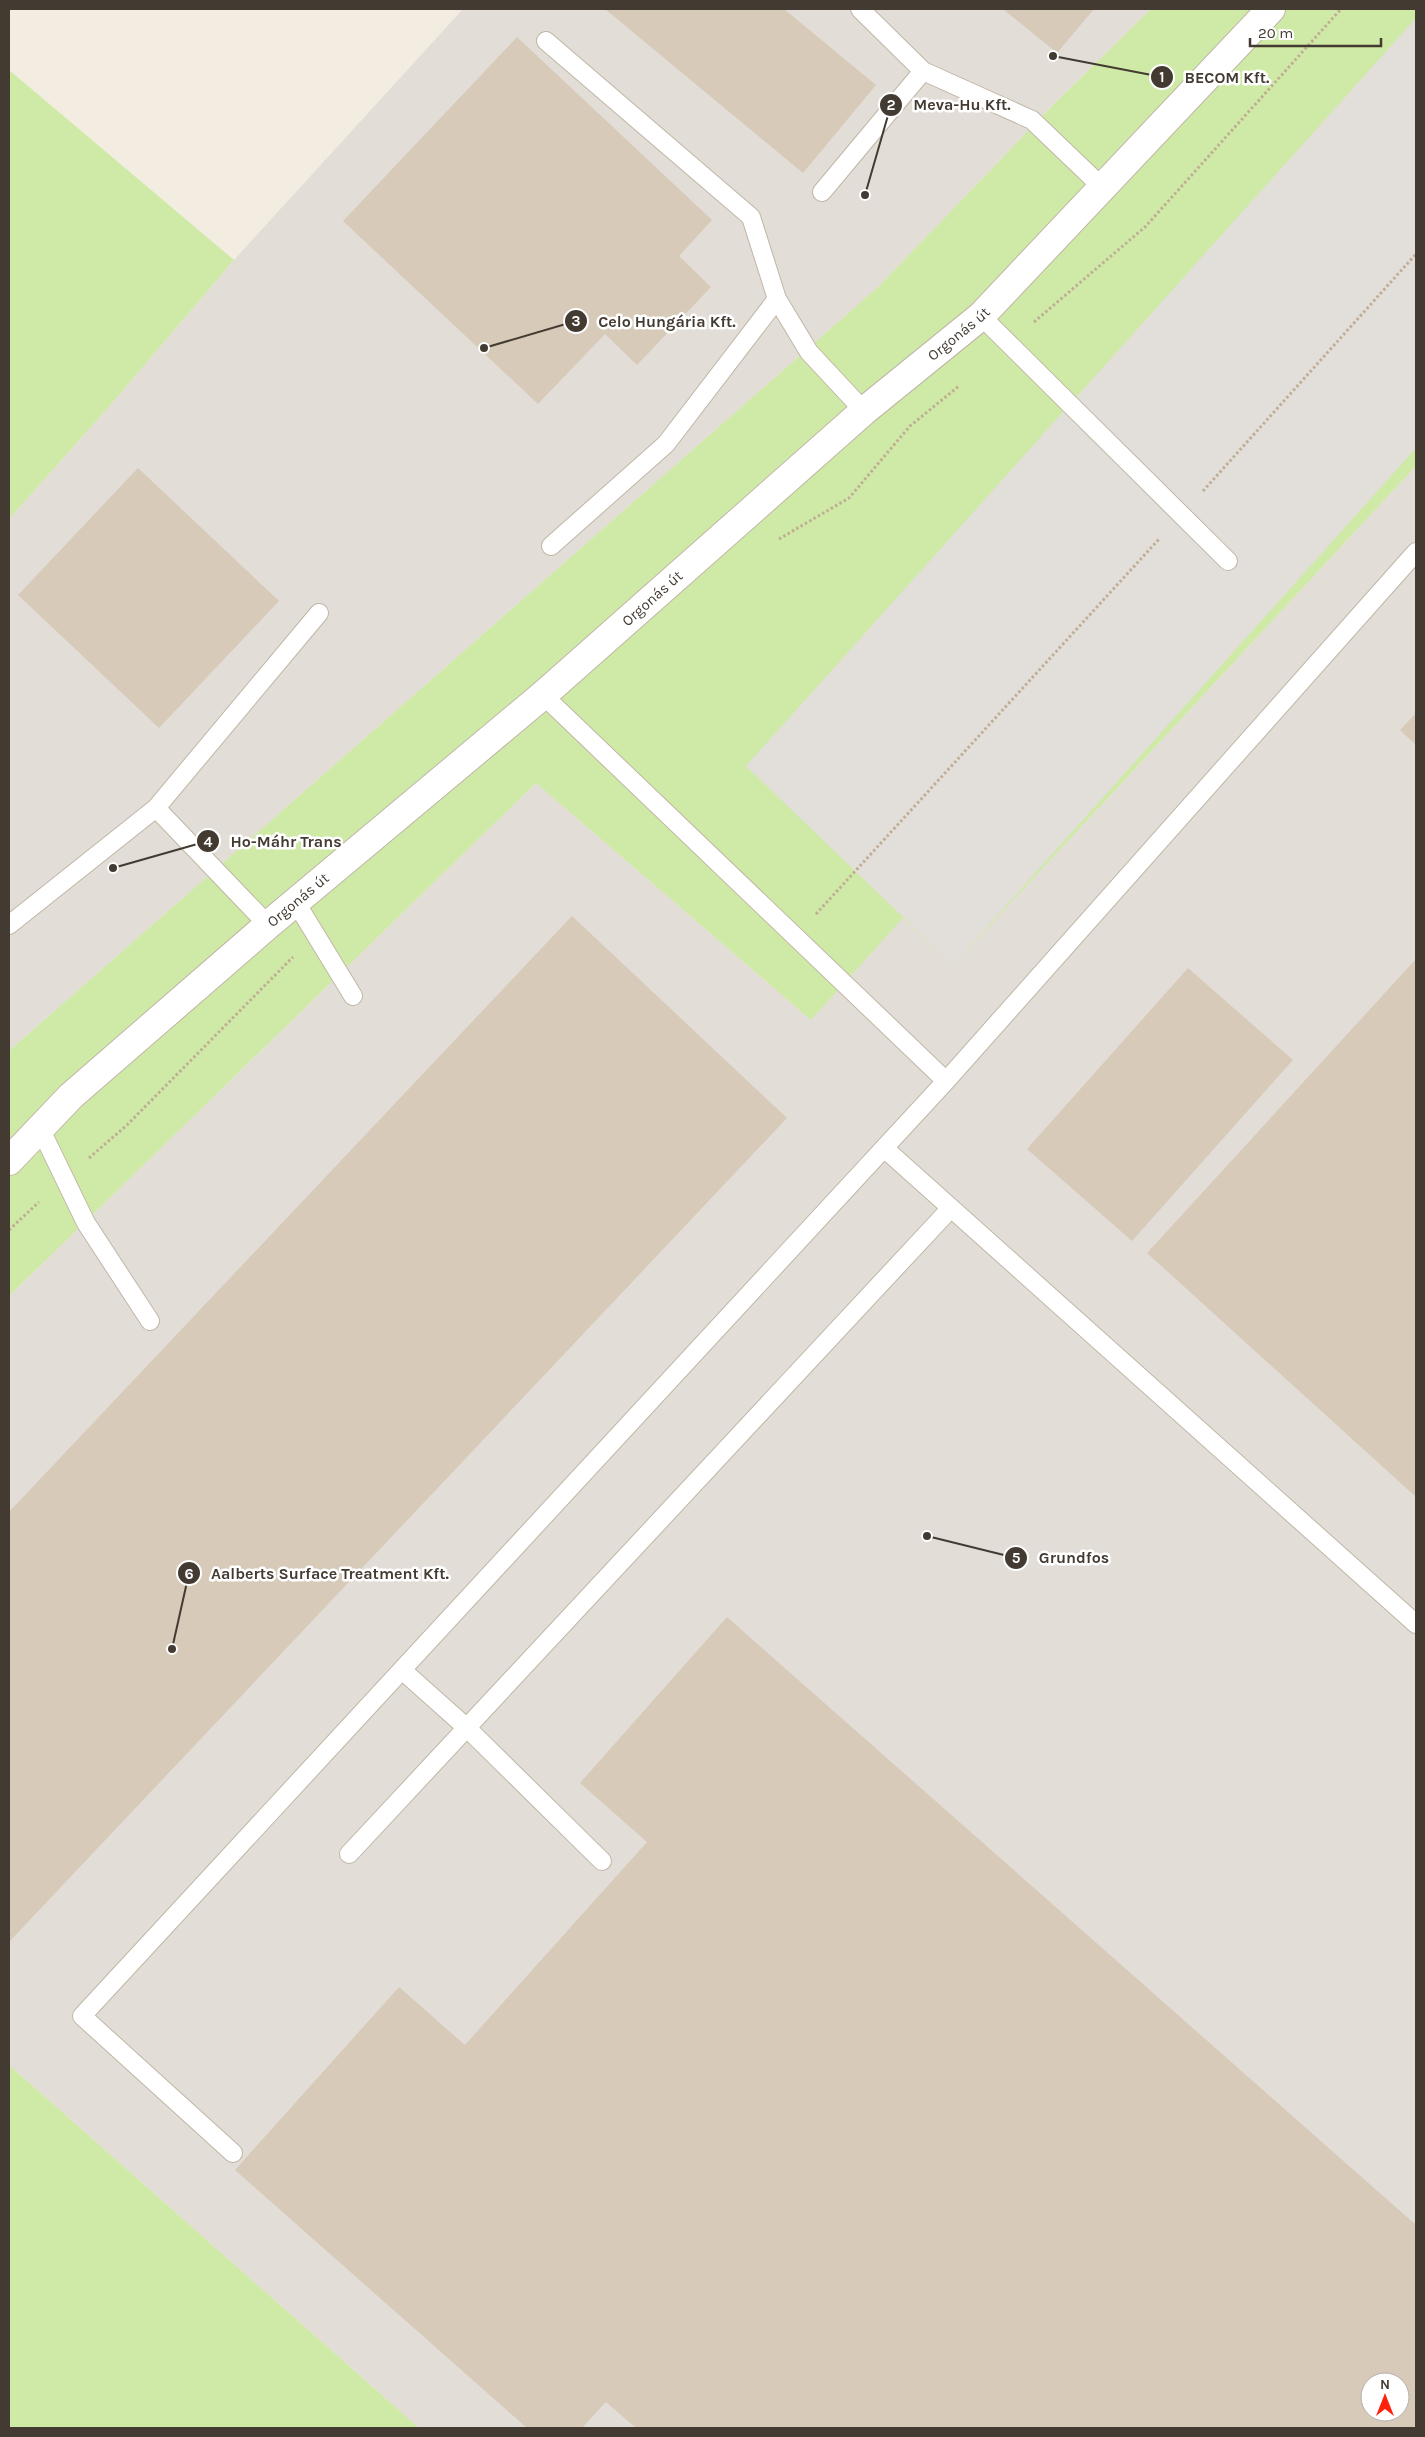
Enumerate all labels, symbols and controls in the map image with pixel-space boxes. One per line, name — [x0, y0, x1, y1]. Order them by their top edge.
scale bar — [1250, 15, 1381, 47]
text: 20 m — [1258, 24, 1293, 42]
callout: BECOM Kft. — [1149, 62, 1279, 93]
text: 1 — [1159, 68, 1165, 86]
text: BECOM Kft. — [1185, 68, 1270, 87]
callout: Meva-Hu Kft. — [878, 89, 1021, 120]
text: Meva-Hu Kft. — [913, 95, 1011, 114]
text: 2 — [886, 96, 896, 114]
street label: Orgonás út — [924, 303, 994, 365]
callout: Celo Hungária Kft. — [563, 306, 746, 337]
text: 3 — [571, 312, 581, 330]
text: Celo Hungária Kft. — [598, 312, 736, 331]
street label: Orgonás út — [618, 567, 687, 630]
callout: Ho-Máhr Trans — [195, 826, 351, 857]
text: Ho-Máhr Trans — [230, 832, 342, 851]
text: 4 — [204, 833, 213, 851]
street label: Orgonás út — [264, 869, 333, 931]
callout: Grundfos — [1004, 1542, 1119, 1573]
text: Grundfos — [1039, 1548, 1109, 1567]
text: 5 — [1012, 1549, 1021, 1567]
callout: Aalberts Surface Treatment Kft. — [176, 1558, 459, 1589]
text: Aalberts Surface Treatment Kft. — [211, 1564, 450, 1583]
text: 6 — [184, 1565, 194, 1583]
north arrow — [1360, 2372, 1410, 2422]
text: N — [1380, 2376, 1390, 2393]

